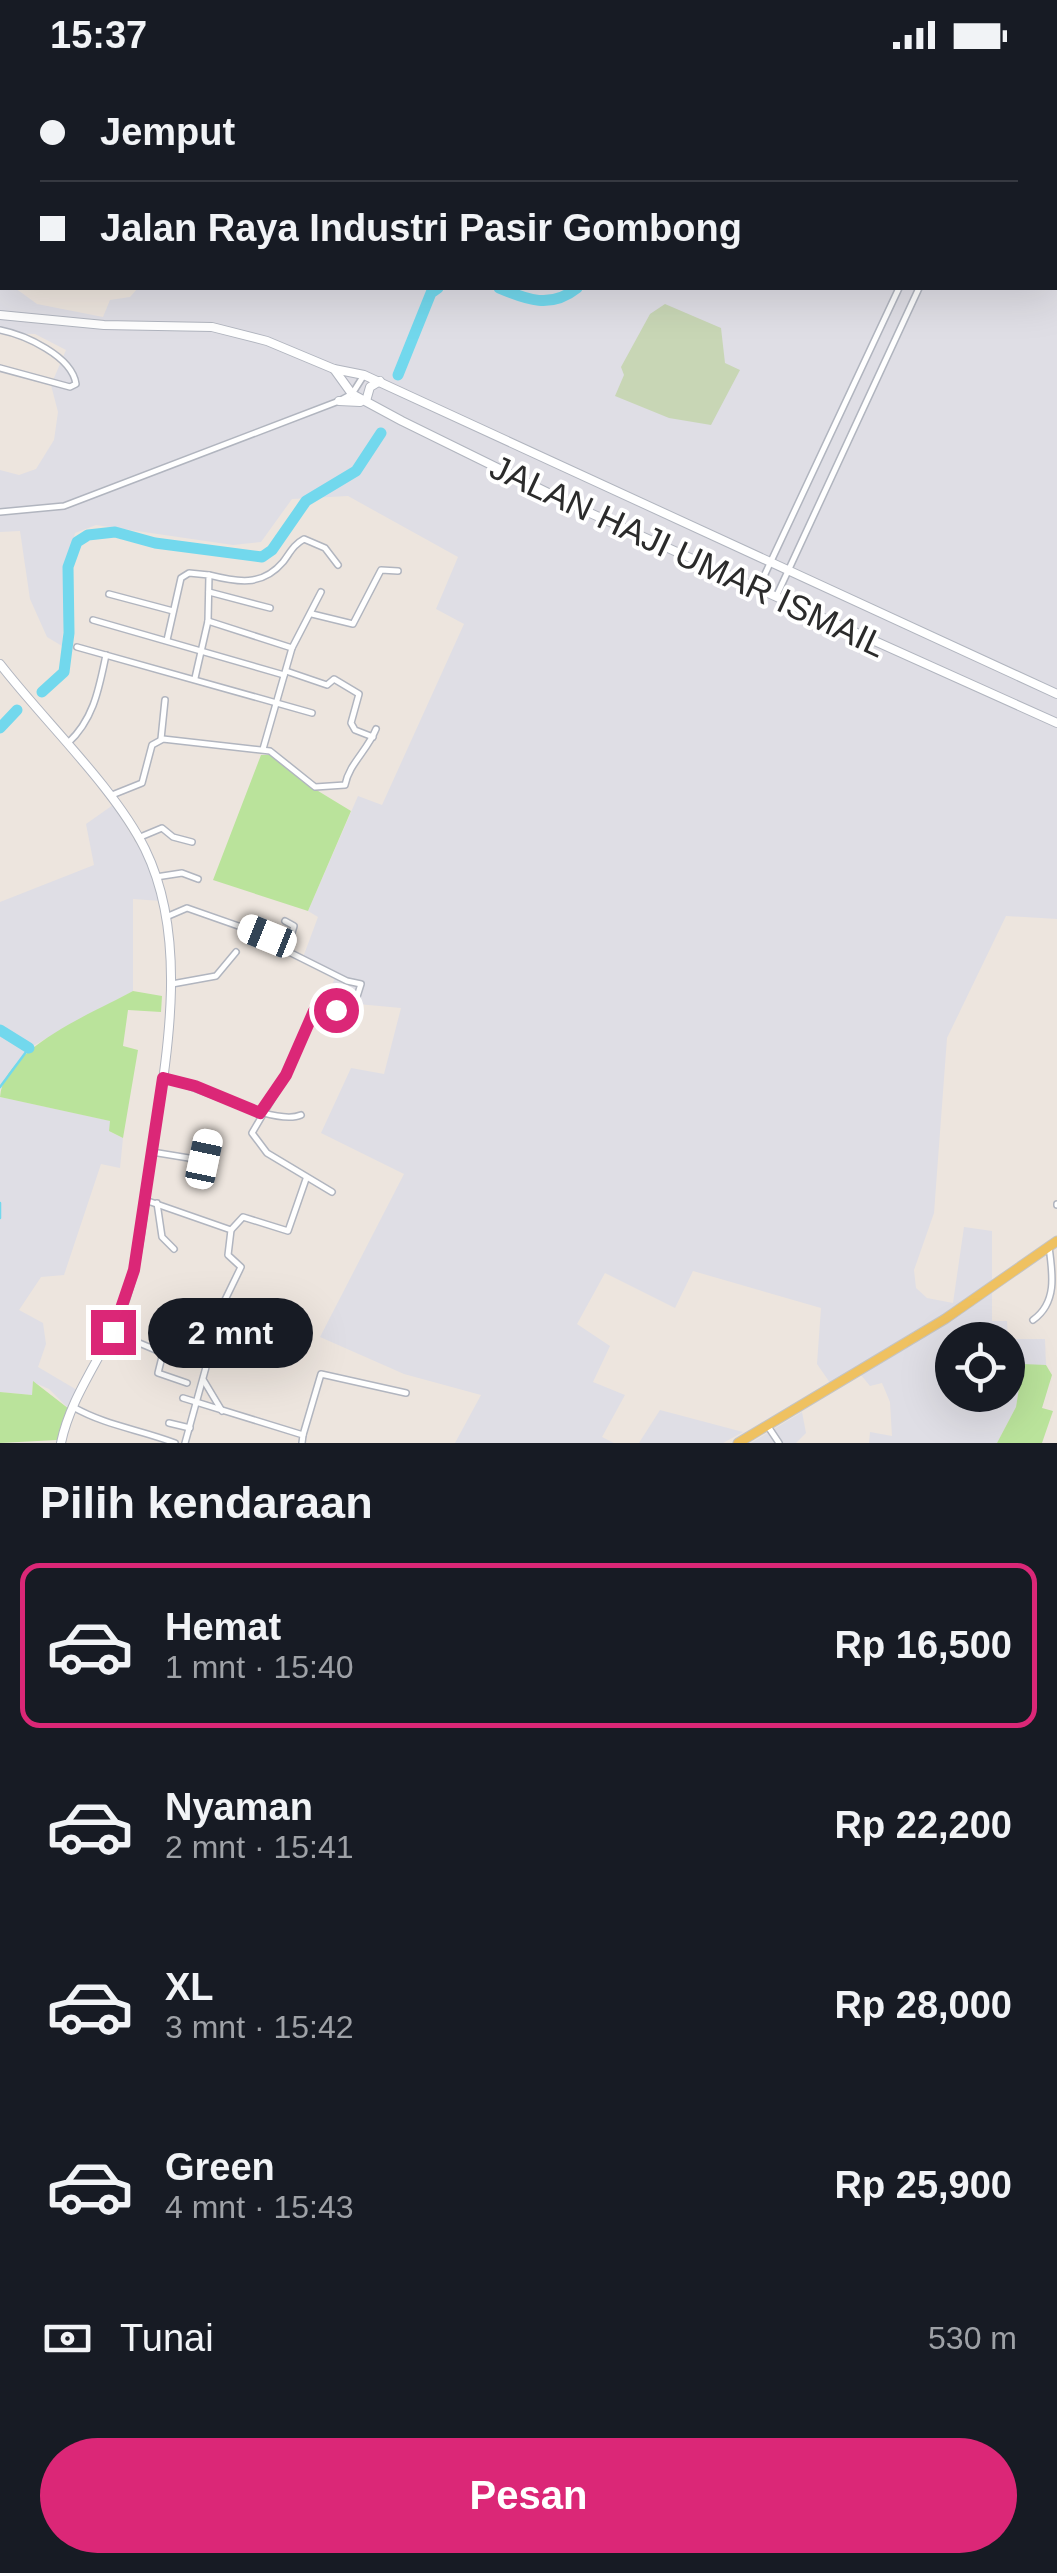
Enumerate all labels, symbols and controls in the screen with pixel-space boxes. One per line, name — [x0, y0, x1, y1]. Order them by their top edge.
text: 15:37 — [50, 14, 147, 56]
text: Jemput — [100, 111, 235, 153]
text: Jalan Raya Industri Pasir Gombong — [100, 207, 742, 249]
street label: JALAN HAJI UMAR ISMAIL — [484, 447, 892, 664]
car — [234, 911, 300, 961]
route start — [314, 988, 359, 1033]
car — [183, 1127, 225, 1191]
callout: 2 mnt — [148, 1297, 313, 1367]
route end — [91, 1310, 136, 1355]
text: 2 mnt — [188, 1315, 273, 1351]
map controls — [935, 1322, 1025, 1412]
button: locate — [935, 1322, 1025, 1412]
text: Pilih kendaraan — [40, 1477, 373, 1528]
icon: car — [45, 1601, 135, 1691]
text: Hemat — [165, 1606, 281, 1648]
text: Rp 16,500 — [835, 1624, 1012, 1666]
text: 1 mnt · 15:40 — [165, 1649, 354, 1685]
icon: car — [45, 1781, 135, 1871]
text: Nyaman — [165, 1786, 313, 1828]
text: Rp 22,200 — [835, 1804, 1012, 1846]
text: 2 mnt · 15:41 — [165, 1829, 354, 1865]
icon: car — [45, 1961, 135, 2051]
text: XL — [165, 1966, 214, 2008]
text: Rp 28,000 — [835, 1984, 1012, 2026]
text: 3 mnt · 15:42 — [165, 2009, 354, 2045]
icon: car — [45, 2141, 135, 2231]
text: Green — [165, 2146, 275, 2188]
text: Rp 25,900 — [835, 2164, 1012, 2206]
text: 4 mnt · 15:43 — [165, 2189, 354, 2225]
icon: cash — [40, 2311, 95, 2366]
text: Tunai — [120, 2317, 214, 2359]
text: 530 m — [928, 2320, 1017, 2356]
button: Pesan — [40, 2438, 1017, 2553]

